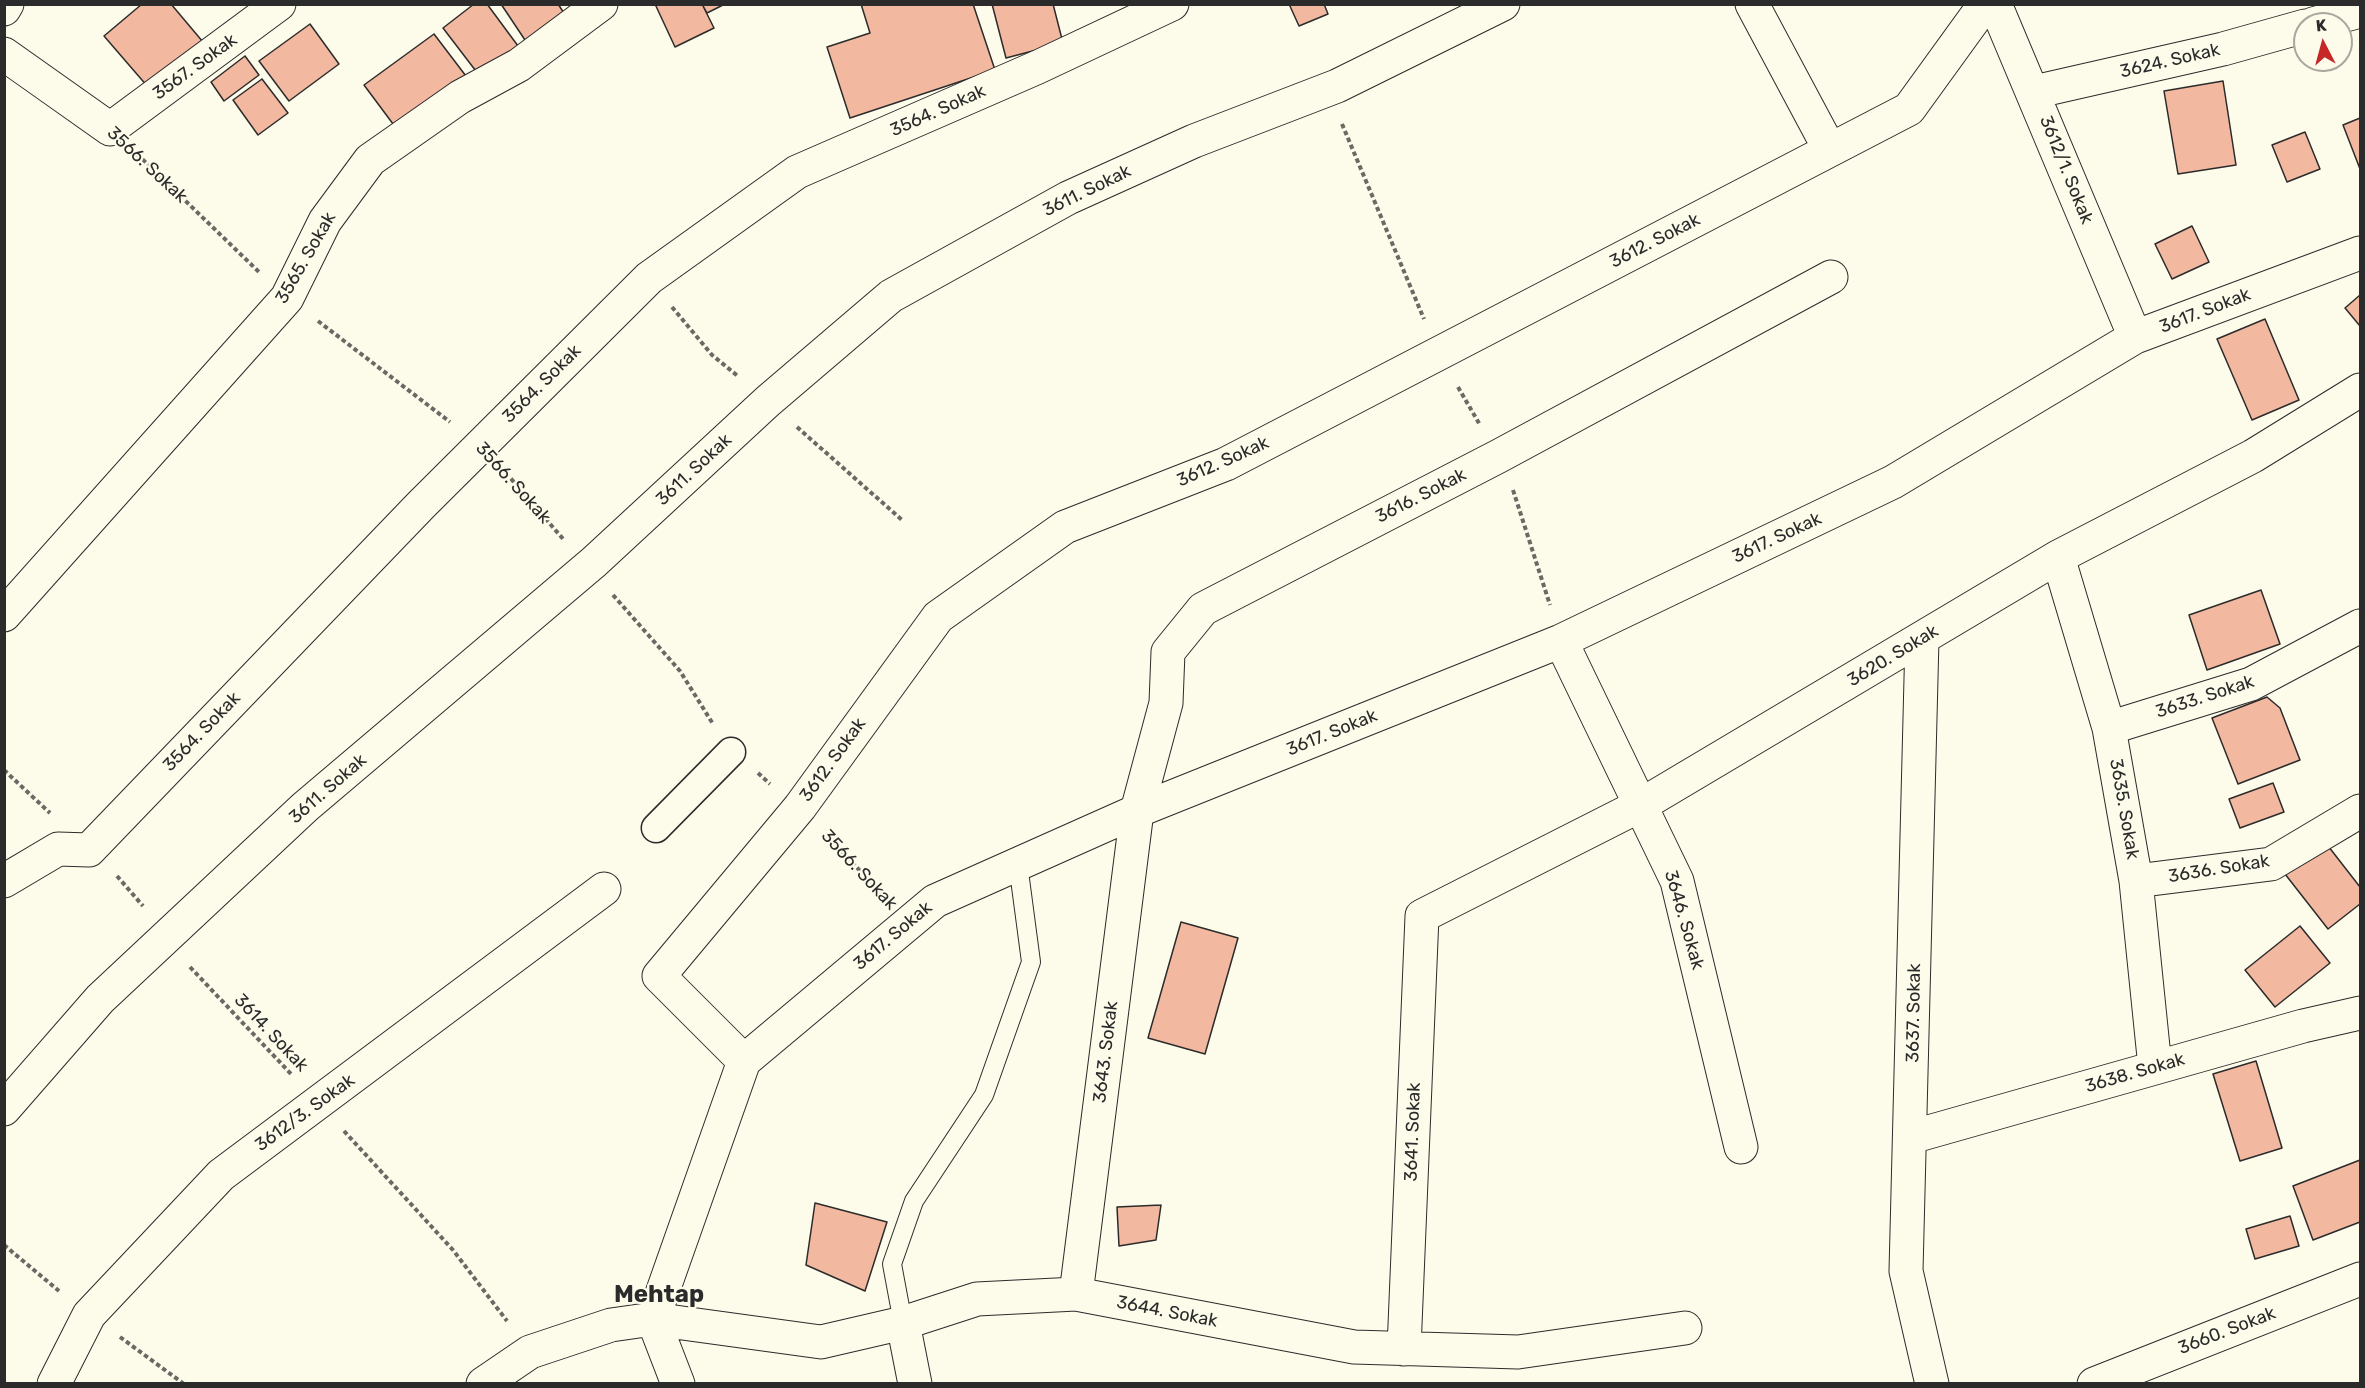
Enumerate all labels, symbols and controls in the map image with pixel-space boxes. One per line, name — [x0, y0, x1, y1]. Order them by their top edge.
north arrow — [2293, 12, 2353, 72]
text: K — [2315, 16, 2328, 36]
street label: 3567. Sokak — [149, 29, 241, 105]
street label: 3624. Sokak — [2118, 39, 2222, 83]
street label: 3564. Sokak — [887, 80, 989, 142]
street label: 3612/1. Sokak — [2035, 113, 2097, 227]
street label: 3566. Sokak — [102, 122, 192, 208]
street label: 3611. Sokak — [1039, 160, 1135, 222]
street label: 3565. Sokak — [271, 209, 341, 307]
street label: 3612. Sokak — [1606, 209, 1704, 273]
street label: 3617. Sokak — [2156, 284, 2254, 338]
street label: 3564. Sokak — [498, 340, 586, 428]
street label: 3611. Sokak — [652, 430, 736, 510]
street label: 3612. Sokak — [1174, 432, 1272, 492]
street label: 3566. Sokak — [471, 438, 555, 528]
street label: 3616. Sokak — [1372, 464, 1470, 528]
street label: 3617. Sokak — [1729, 508, 1825, 568]
street label: 3620. Sokak — [1844, 620, 1942, 692]
street label: 3633. Sokak — [2153, 671, 2257, 723]
street label: 3564. Sokak — [159, 688, 245, 776]
street label: 3617. Sokak — [1284, 705, 1380, 761]
street label: 3612. Sokak — [795, 714, 871, 806]
street label: 3611. Sokak — [285, 750, 371, 828]
street label: 3635. Sokak — [2105, 757, 2143, 861]
street label: 3566. Sokak — [816, 825, 902, 915]
street label: 3636. Sokak — [2167, 850, 2271, 888]
street label: 3646. Sokak — [1659, 868, 1709, 972]
street label: 3617. Sokak — [849, 897, 937, 975]
street label: 3637. Sokak — [1902, 963, 1926, 1063]
street label: 3614. Sokak — [229, 990, 313, 1076]
street label: 3643. Sokak — [1089, 1000, 1123, 1104]
street label: 3638. Sokak — [2083, 1048, 2187, 1098]
street label: 3612/3. Sokak — [251, 1070, 359, 1156]
street label: 3641. Sokak — [1400, 1082, 1426, 1182]
district label: Mehtap — [614, 1281, 704, 1309]
street label: 3644. Sokak — [1115, 1292, 1219, 1332]
street label: 3660. Sokak — [2175, 1303, 2279, 1359]

